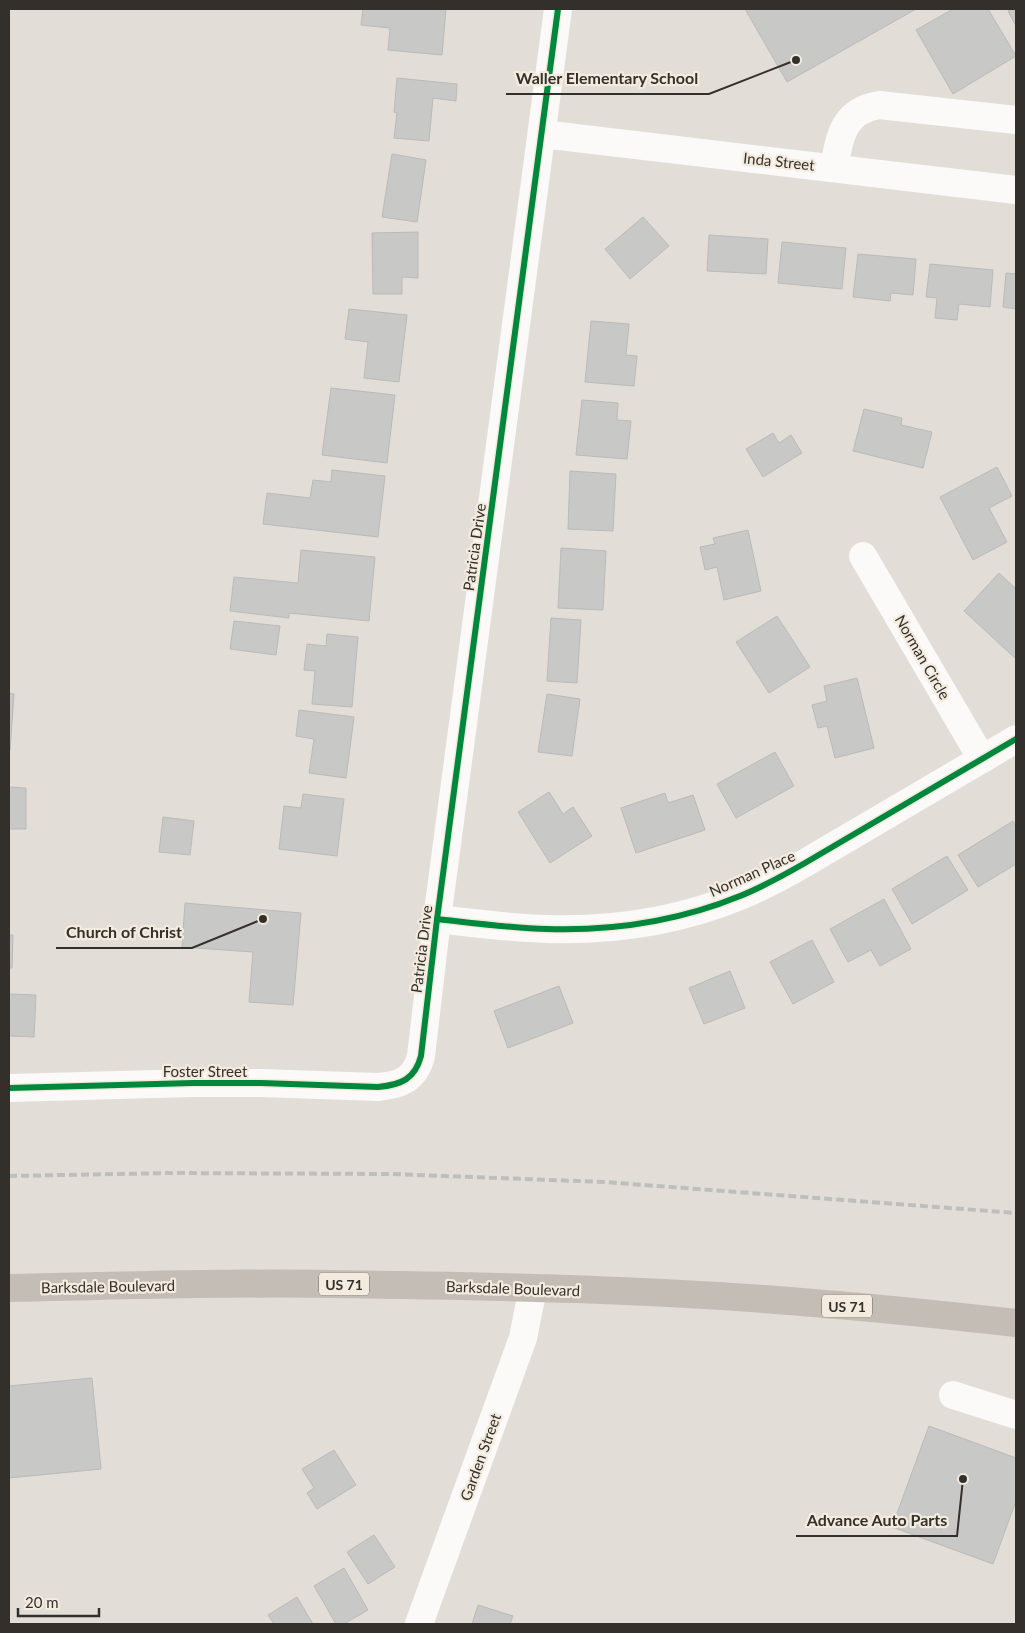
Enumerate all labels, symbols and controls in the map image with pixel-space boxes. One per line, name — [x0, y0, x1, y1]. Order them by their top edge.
callout: Waller Elementary School — [506, 63, 709, 94]
text: Waller Elementary School — [516, 68, 698, 87]
street label: Inda Street — [742, 148, 816, 174]
street label: Patricia Drive — [459, 502, 489, 592]
street label: Norman Circle — [892, 612, 954, 703]
street label: Norman Place — [706, 846, 798, 900]
street label: Patricia Drive — [407, 904, 435, 994]
callout: Church of Christ — [56, 917, 192, 948]
text: Church of Christ — [66, 922, 182, 941]
street label: Foster Street — [163, 1062, 248, 1080]
road number: US 71 — [319, 1272, 369, 1296]
street label: Barksdale Boulevard — [41, 1276, 175, 1296]
street label: Barksdale Boulevard — [446, 1277, 580, 1299]
road number: US 71 — [822, 1294, 872, 1318]
street label: Garden Street — [456, 1410, 504, 1503]
callout: Advance Auto Parts — [796, 1505, 957, 1536]
text: Advance Auto Parts — [806, 1510, 947, 1529]
scale bar — [18, 1586, 99, 1618]
text: 20 m — [25, 1593, 59, 1611]

